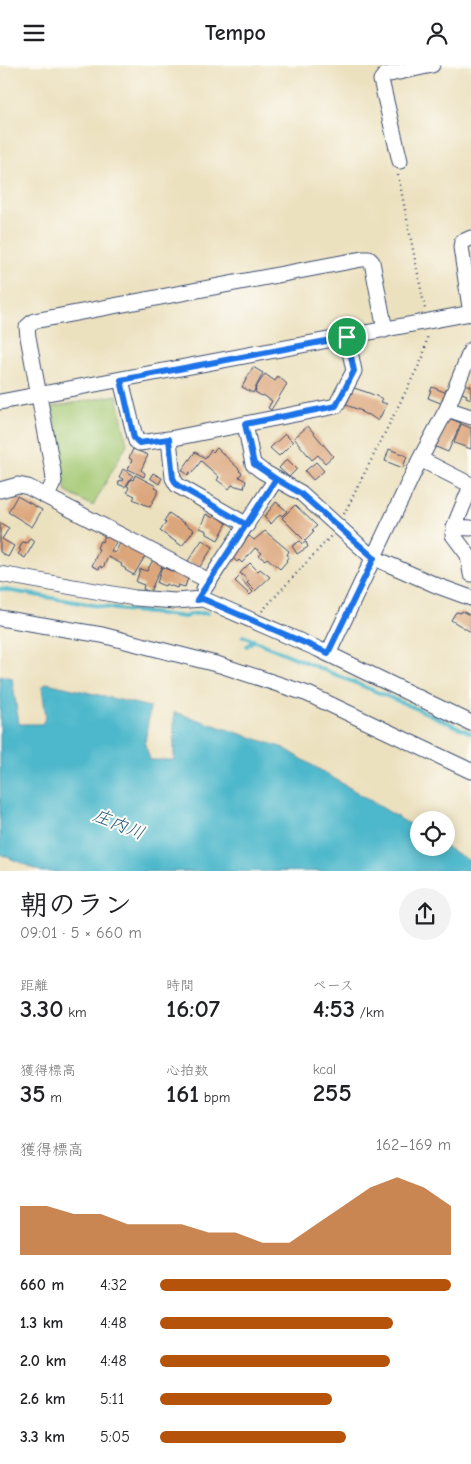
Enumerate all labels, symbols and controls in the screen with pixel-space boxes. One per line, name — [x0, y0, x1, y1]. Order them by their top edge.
icon: menu — [20, 19, 48, 47]
icon: person — [423, 19, 451, 47]
text: Tempo — [205, 20, 266, 46]
pin — [326, 316, 368, 358]
icon: arrive — [333, 323, 361, 351]
water label: 庄内川 — [90, 805, 148, 844]
map controls — [410, 811, 455, 856]
button: locate — [410, 811, 455, 856]
button: share — [399, 888, 451, 940]
text: 朝のラン — [20, 889, 132, 921]
text: 09:01 · 5 × 660 m — [20, 924, 142, 942]
text: 距離 — [20, 977, 48, 994]
text: 時間 — [166, 977, 194, 994]
text: ペース — [313, 977, 354, 994]
text: 3.30 — [20, 994, 63, 1023]
text: 16:07 — [166, 994, 220, 1023]
text: 4:53 — [313, 994, 355, 1023]
text: km — [63, 1004, 87, 1021]
text: /km — [355, 1004, 384, 1021]
text: kcal — [313, 1061, 336, 1078]
text: 獲得標高 — [20, 1062, 76, 1079]
text: 心拍数 — [166, 1062, 208, 1079]
text: 255 — [313, 1078, 352, 1107]
text: 35 — [20, 1079, 46, 1108]
text: 161 — [166, 1079, 199, 1108]
text: m — [46, 1089, 62, 1106]
text: bpm — [199, 1089, 230, 1106]
text: 162–169 m — [376, 1136, 451, 1154]
text: 獲得標高 — [20, 1141, 84, 1159]
text: 660 m — [20, 1276, 64, 1294]
text: 4:32 — [100, 1276, 127, 1294]
text: 1.3 km — [20, 1314, 63, 1332]
text: 4:48 — [100, 1314, 127, 1332]
text: 2.0 km — [20, 1352, 66, 1370]
text: 4:48 — [100, 1352, 127, 1370]
text: 2.6 km — [20, 1390, 65, 1408]
text: 5:11 — [100, 1390, 124, 1408]
text: 3.3 km — [20, 1428, 65, 1446]
text: 5:05 — [100, 1428, 130, 1446]

